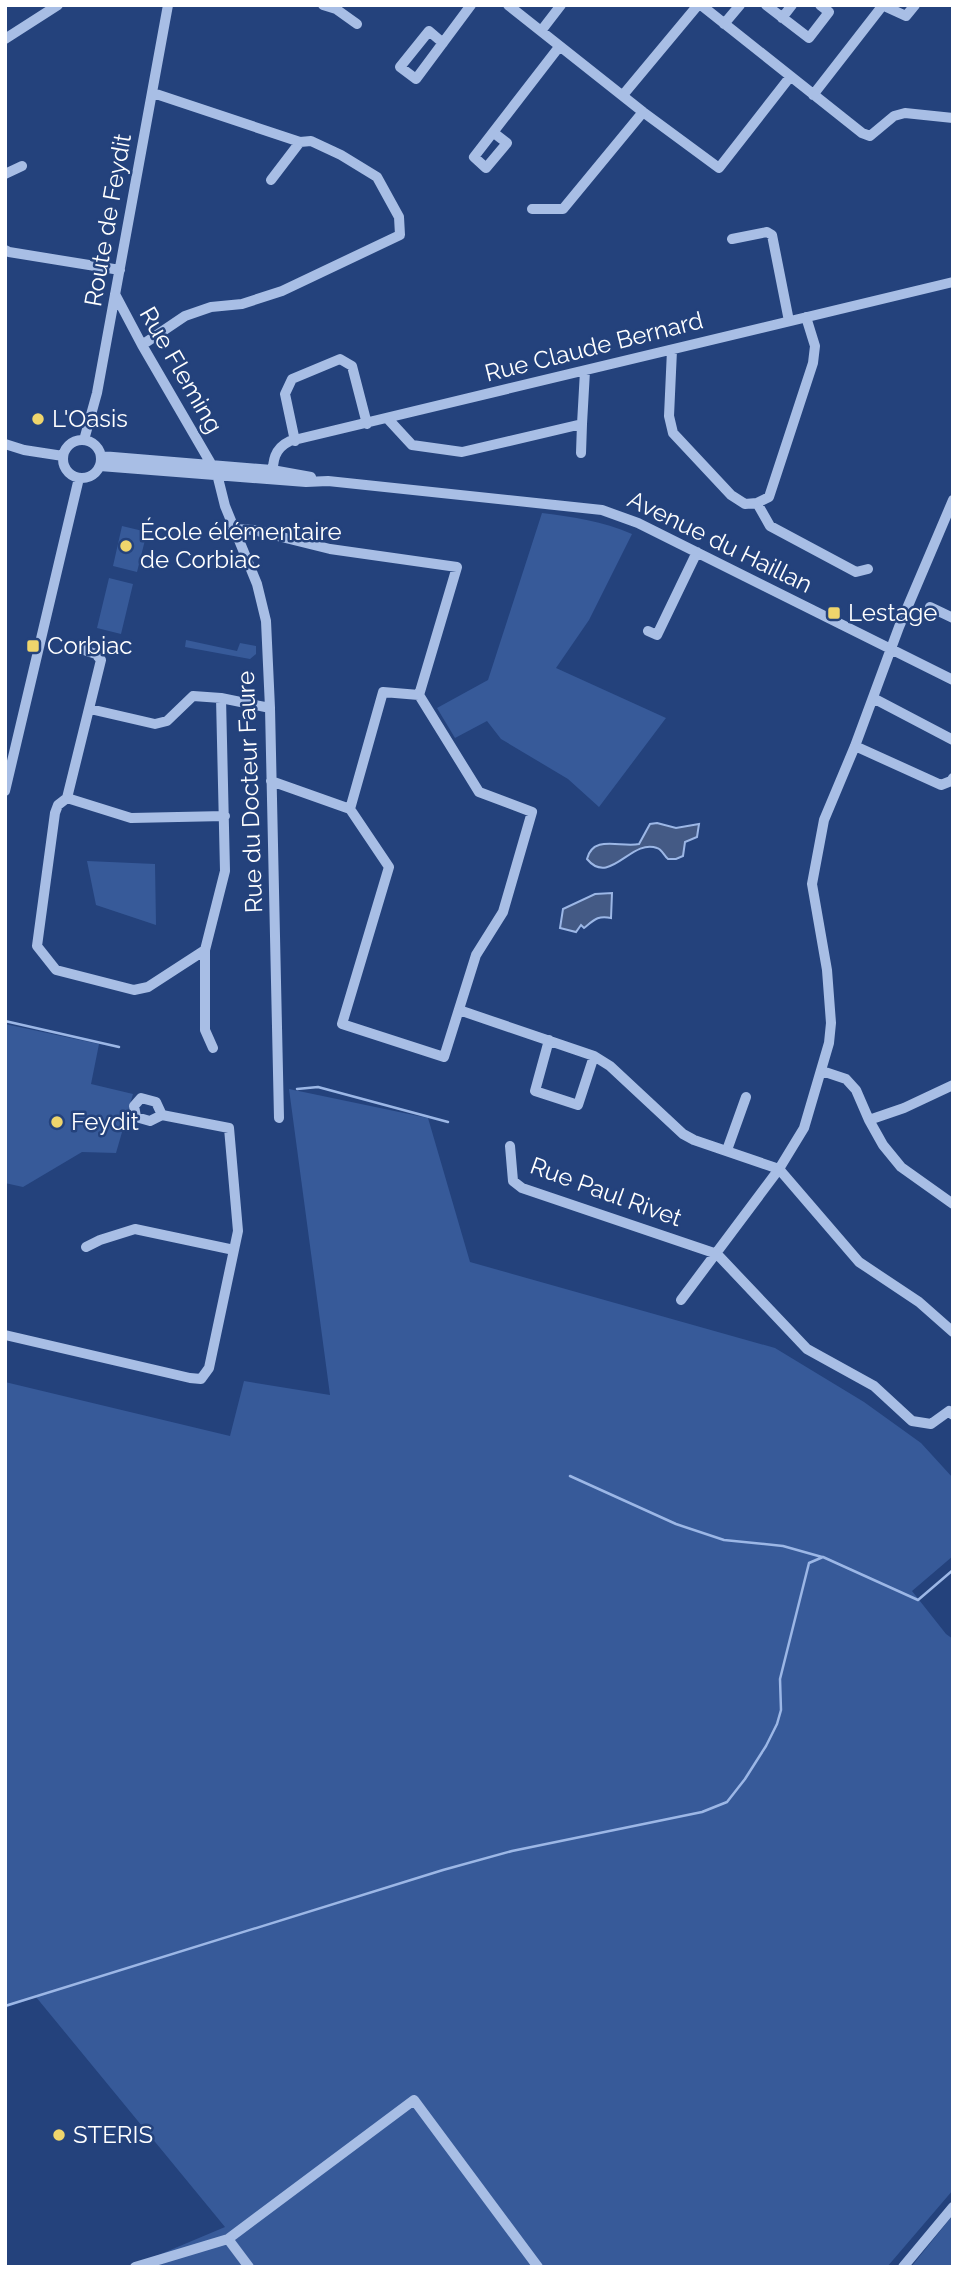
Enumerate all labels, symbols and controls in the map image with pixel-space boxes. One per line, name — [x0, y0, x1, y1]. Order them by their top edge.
street label: Route de Feydit — [78, 131, 137, 309]
street label: Rue Fleming — [134, 302, 229, 438]
street label: Rue Claude Bernard — [482, 305, 706, 388]
place label: L'Oasis — [52, 404, 128, 433]
marker: L'Oasis — [30, 411, 46, 427]
street label: Avenue du Haillan — [623, 484, 817, 599]
place label: École élémentaire de Corbiac — [140, 517, 342, 574]
marker: École élémentaire de Corbiac — [118, 538, 134, 554]
place label: Lestage — [848, 598, 937, 627]
marker: Lestage — [826, 605, 842, 621]
place label: Corbiac — [47, 631, 132, 660]
marker: Corbiac — [25, 638, 41, 654]
street label: Rue du Docteur Faure — [231, 671, 268, 913]
place label: Feydit — [71, 1107, 139, 1136]
marker: Feydit — [49, 1114, 65, 1130]
street label: Rue Paul Rivet — [526, 1151, 686, 1232]
place label: STERIS — [73, 2120, 153, 2149]
marker: STERIS — [51, 2127, 67, 2143]

